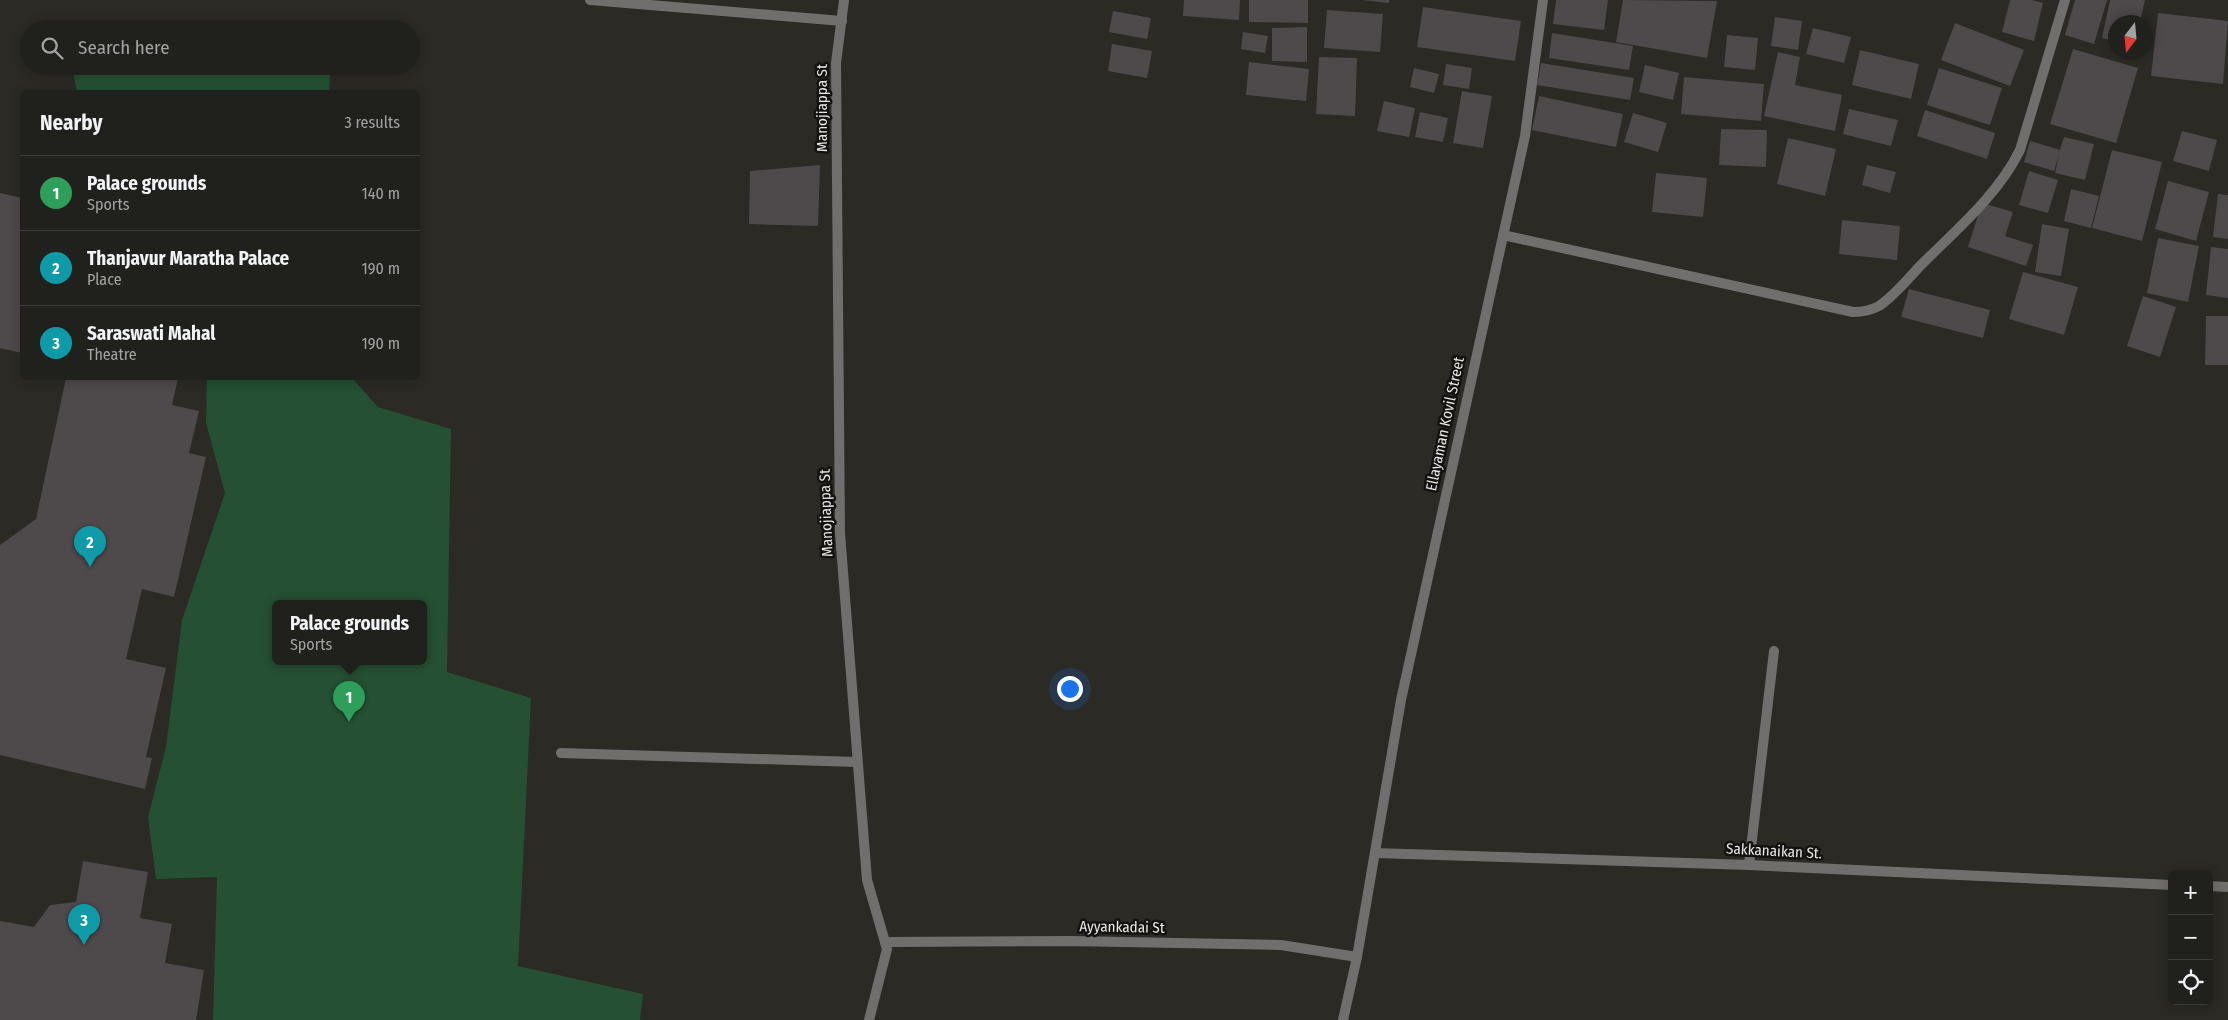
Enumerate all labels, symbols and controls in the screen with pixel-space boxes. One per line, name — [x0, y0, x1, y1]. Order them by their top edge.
north arrow — [2108, 15, 2153, 60]
search box — [20, 20, 420, 75]
icon: search — [38, 34, 66, 62]
text: Search here — [78, 36, 170, 59]
street label: Manojiappa St — [813, 64, 831, 152]
text: Nearby — [40, 110, 102, 136]
text: 3 results — [344, 113, 400, 132]
text: Palace grounds — [87, 172, 206, 195]
text: 1 — [53, 184, 59, 203]
text: 140 m — [362, 184, 400, 203]
text: Sports — [87, 195, 130, 214]
text: Thanjavur Maratha Palace — [87, 247, 289, 270]
text: 2 — [52, 259, 60, 278]
text: 190 m — [362, 259, 400, 278]
text: Place — [87, 270, 122, 289]
text: Saraswati Mahal — [87, 322, 215, 345]
text: 3 — [52, 334, 60, 353]
text: 190 m — [362, 334, 400, 353]
text: Theatre — [87, 345, 137, 364]
street label: Ellayaman Kovil Street — [1422, 355, 1468, 493]
street label: Manojiappa St — [815, 469, 837, 557]
pin: 2 — [74, 526, 106, 567]
popup — [272, 600, 427, 665]
text: Palace grounds — [290, 612, 409, 635]
text: Sports — [290, 635, 332, 654]
your location — [1057, 676, 1083, 702]
pin: 1 — [333, 681, 365, 722]
street label: Sakkanaikan St. — [1726, 839, 1822, 863]
map controls — [2168, 870, 2213, 1005]
button: + — [2168, 870, 2213, 915]
pin: 3 — [68, 904, 100, 945]
button: − — [2168, 915, 2213, 960]
street label: Ayyankadai St — [1079, 917, 1165, 937]
button: locate — [2168, 960, 2213, 1005]

